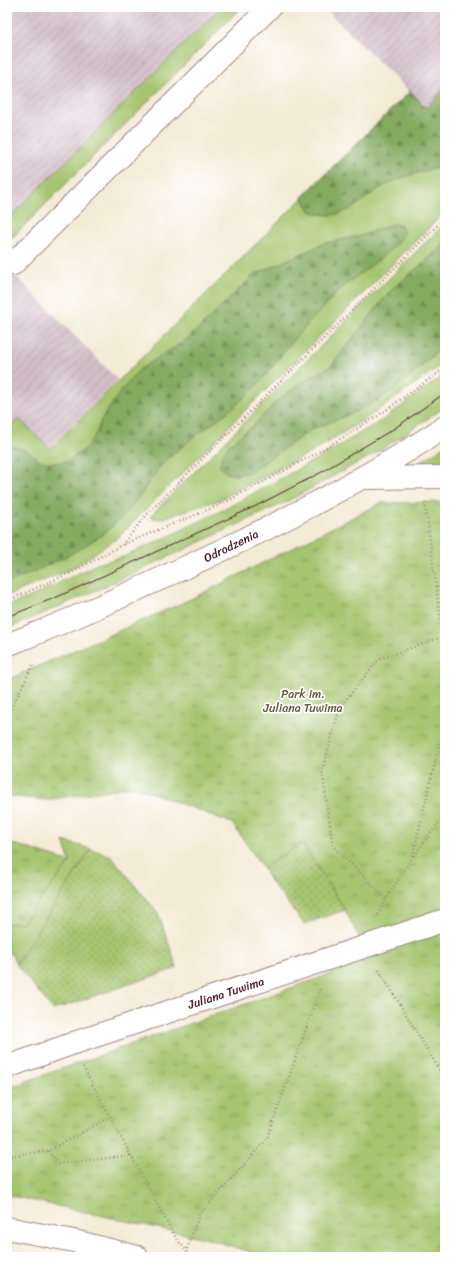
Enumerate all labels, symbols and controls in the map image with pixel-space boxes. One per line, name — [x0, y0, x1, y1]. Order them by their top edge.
street label: Odrodzenia — [200, 523, 262, 569]
park label: Park im. Juliana Tuwima — [262, 683, 343, 719]
street label: Juliana Tuwima — [184, 970, 267, 1016]

